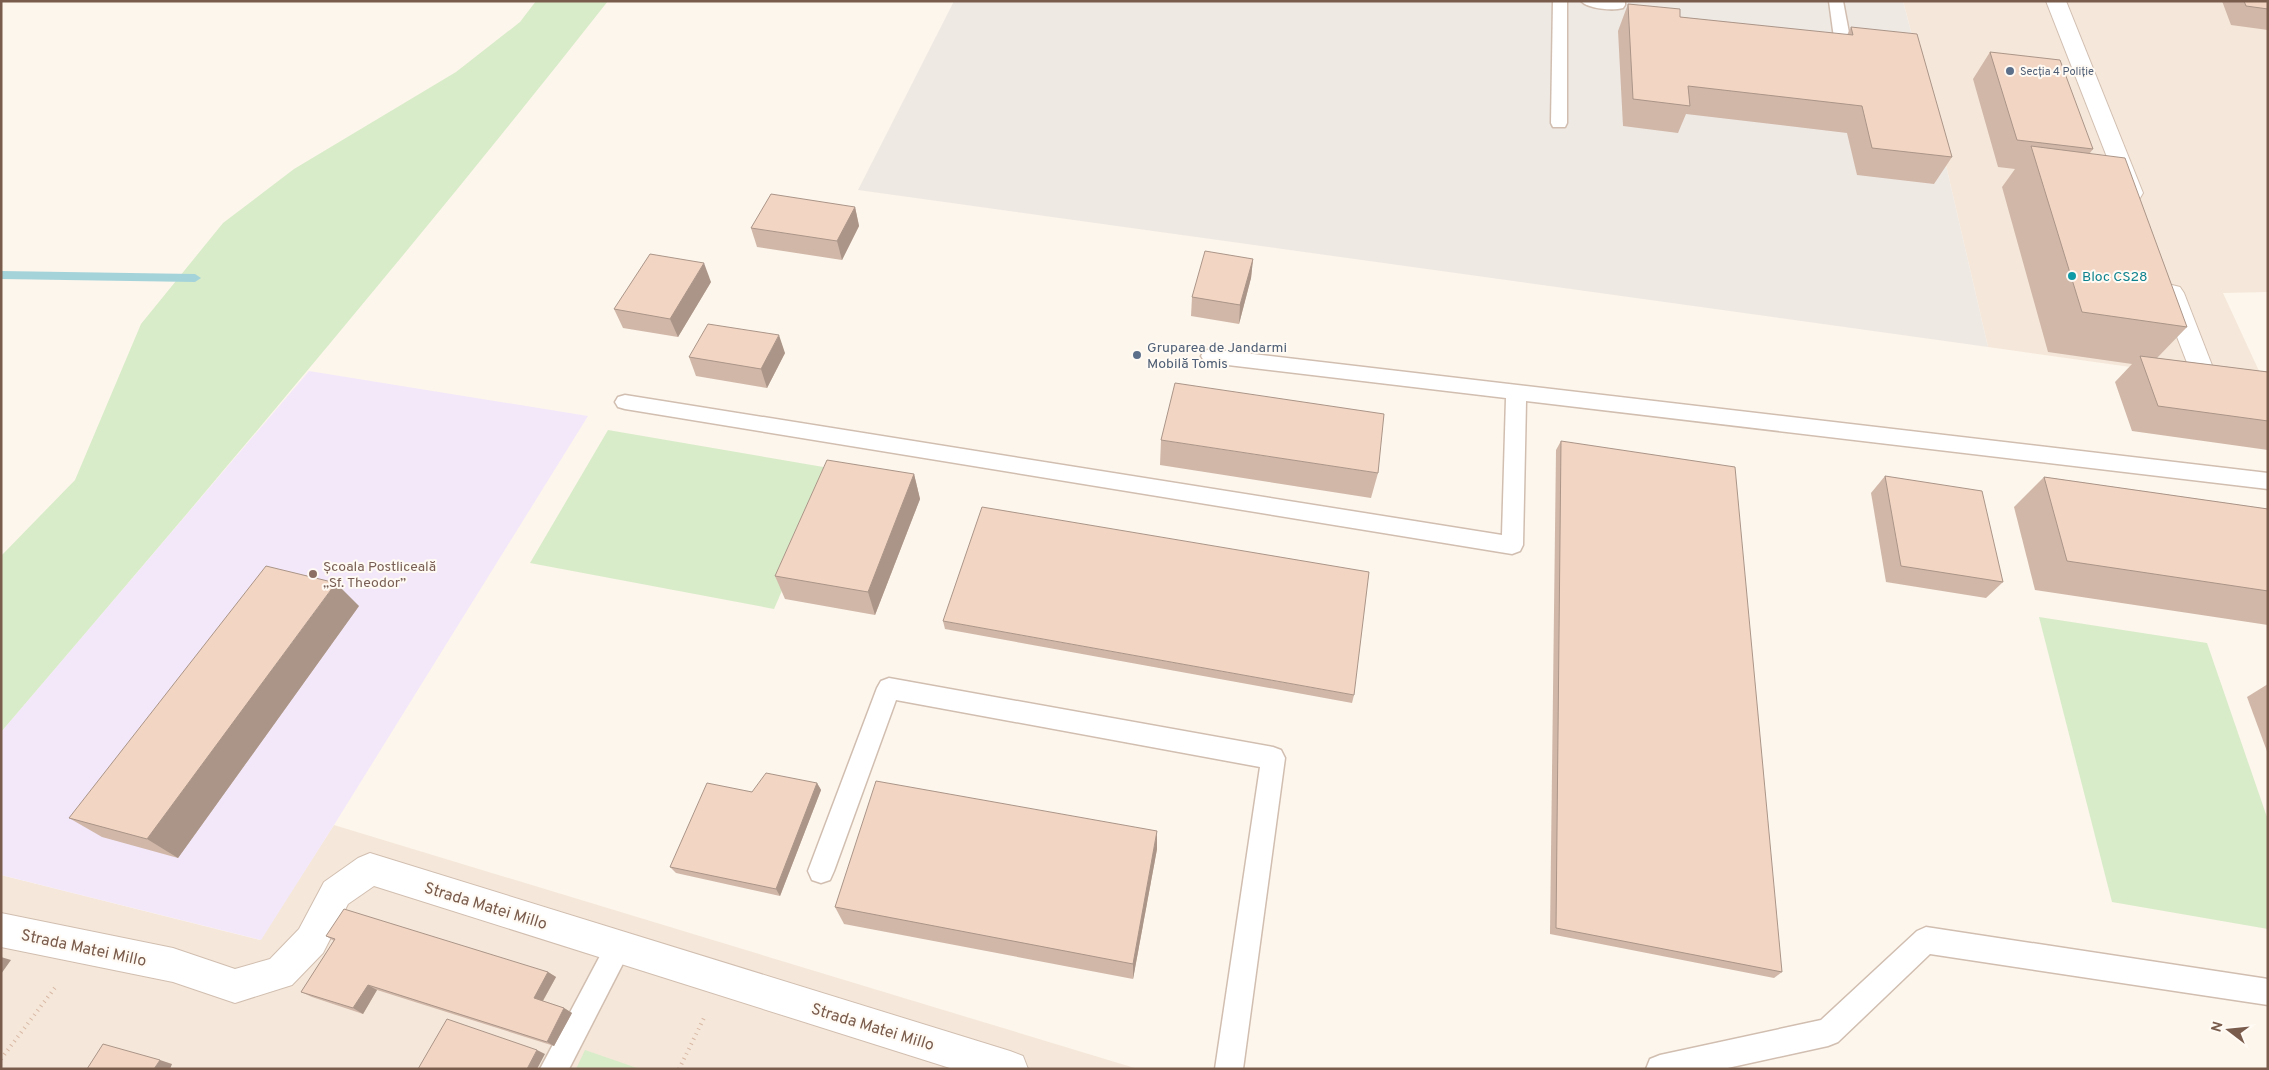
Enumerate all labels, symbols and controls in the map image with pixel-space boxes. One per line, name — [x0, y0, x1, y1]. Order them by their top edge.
marker: Secția 4 Poliție — [2004, 65, 2016, 77]
place label: Secția 4 Poliție — [2020, 65, 2094, 79]
place label: Bloc CS28 — [2082, 269, 2148, 286]
marker: Bloc CS28 — [2066, 270, 2078, 282]
place label: Gruparea de Jandarmi Mobilă Tomis — [1147, 340, 1287, 373]
marker: Gruparea de Jandarmi Mobilă Tomis — [1131, 349, 1143, 361]
place label: Școala Postliceală „Sf. Theodor” — [323, 559, 436, 592]
marker: Școala Postliceală „Sf. Theodor” — [307, 568, 319, 580]
street label: Strada Matei Millo — [421, 879, 549, 935]
street label: Strada Matei Millo — [19, 926, 148, 972]
street label: Strada Matei Millo — [808, 1000, 936, 1056]
north arrow — [2204, 1005, 2254, 1055]
text: N — [2208, 1020, 2228, 1034]

